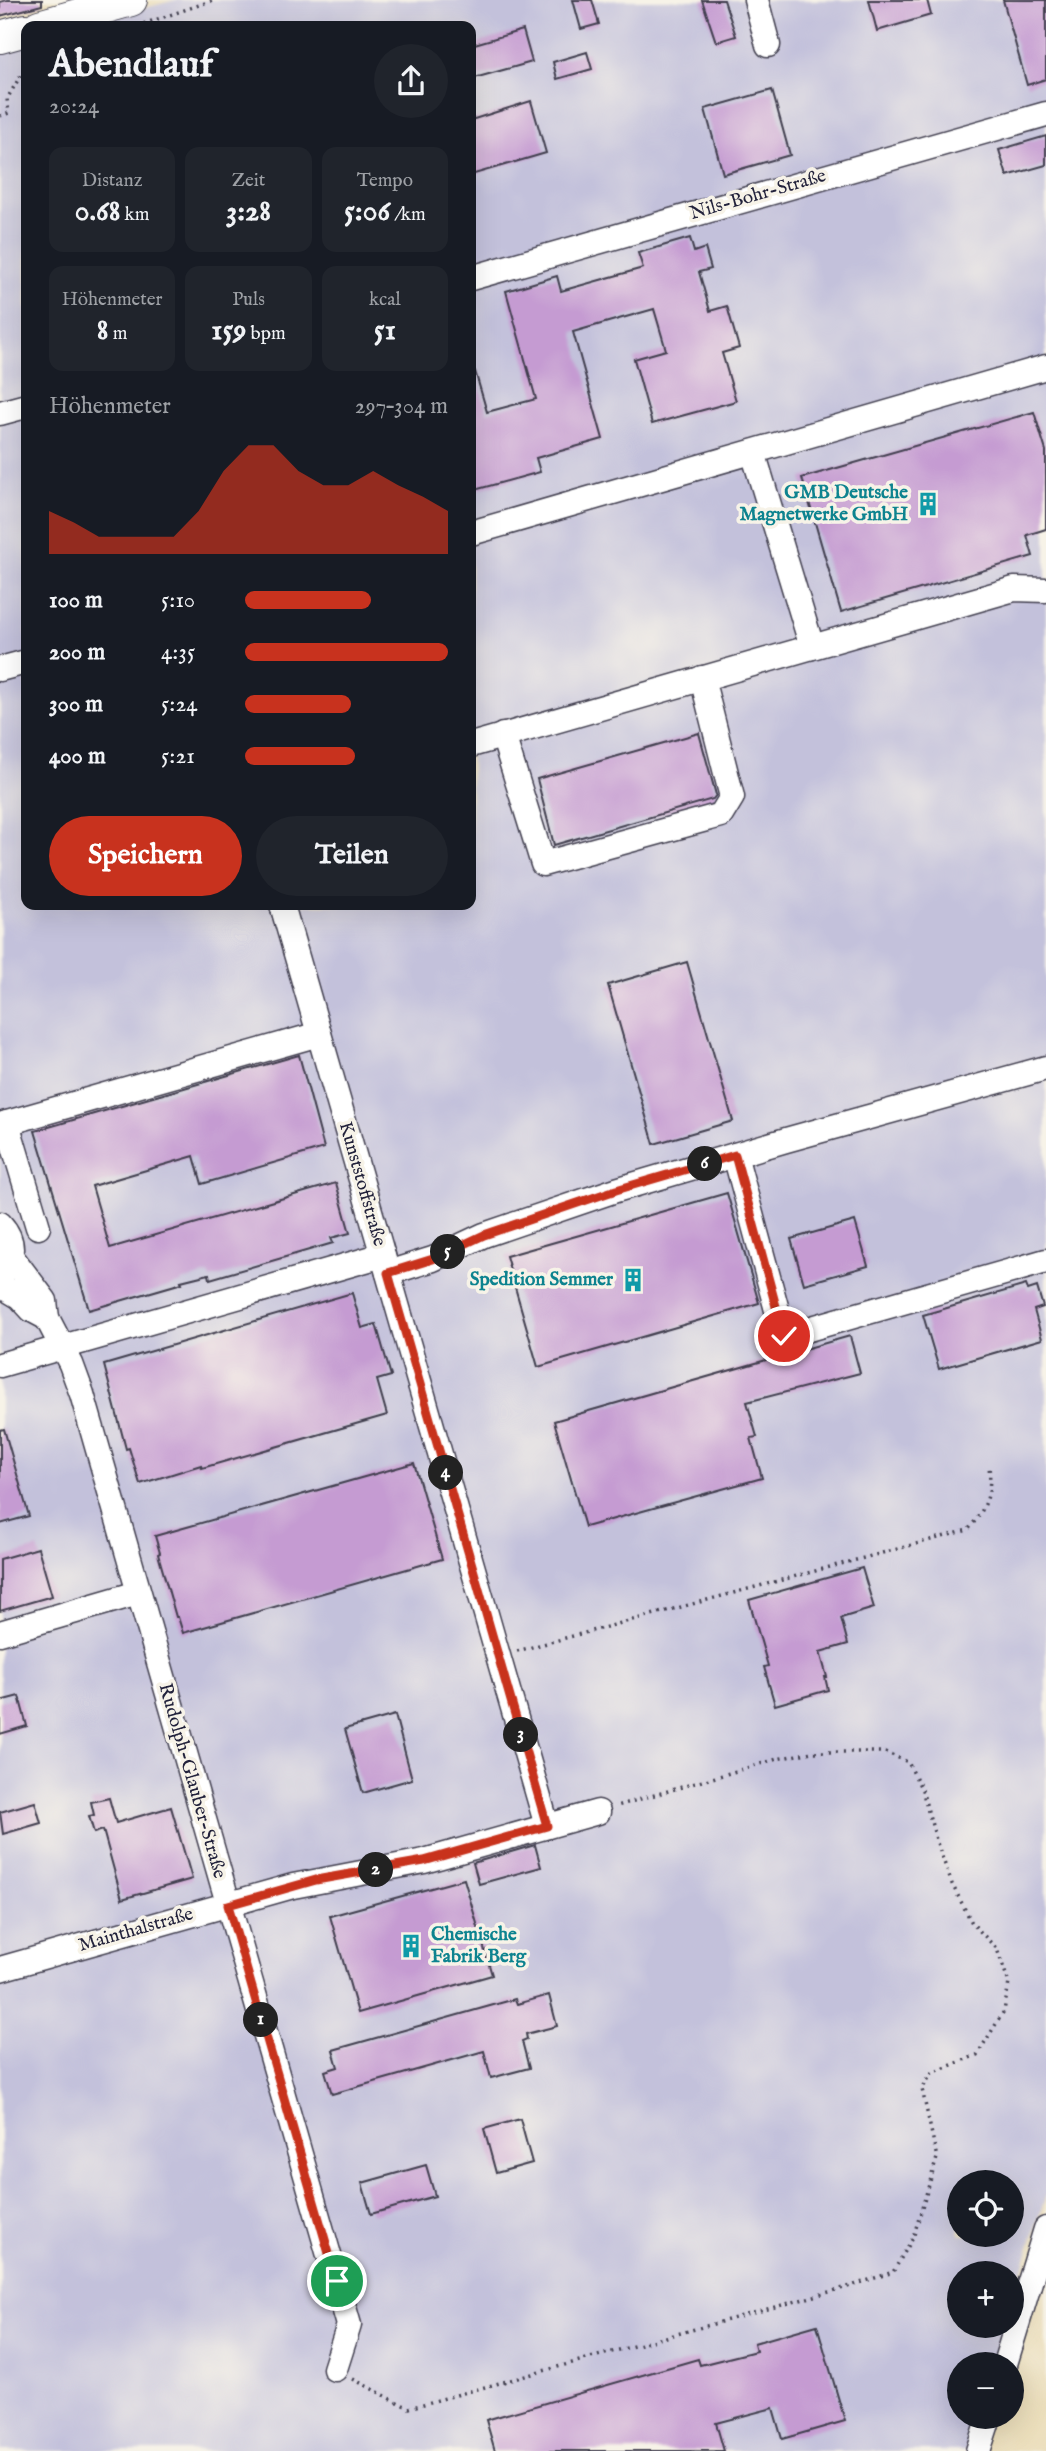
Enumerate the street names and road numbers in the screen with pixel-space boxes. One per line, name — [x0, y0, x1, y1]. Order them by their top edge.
street label: Nils-Bohr-Straße — [687, 164, 829, 226]
street label: Kunststoffstraße — [333, 1119, 391, 1249]
street label: Rudolph-Glauber-Straße — [153, 1681, 231, 1882]
street label: Mainthalstraße — [76, 1902, 196, 1958]

